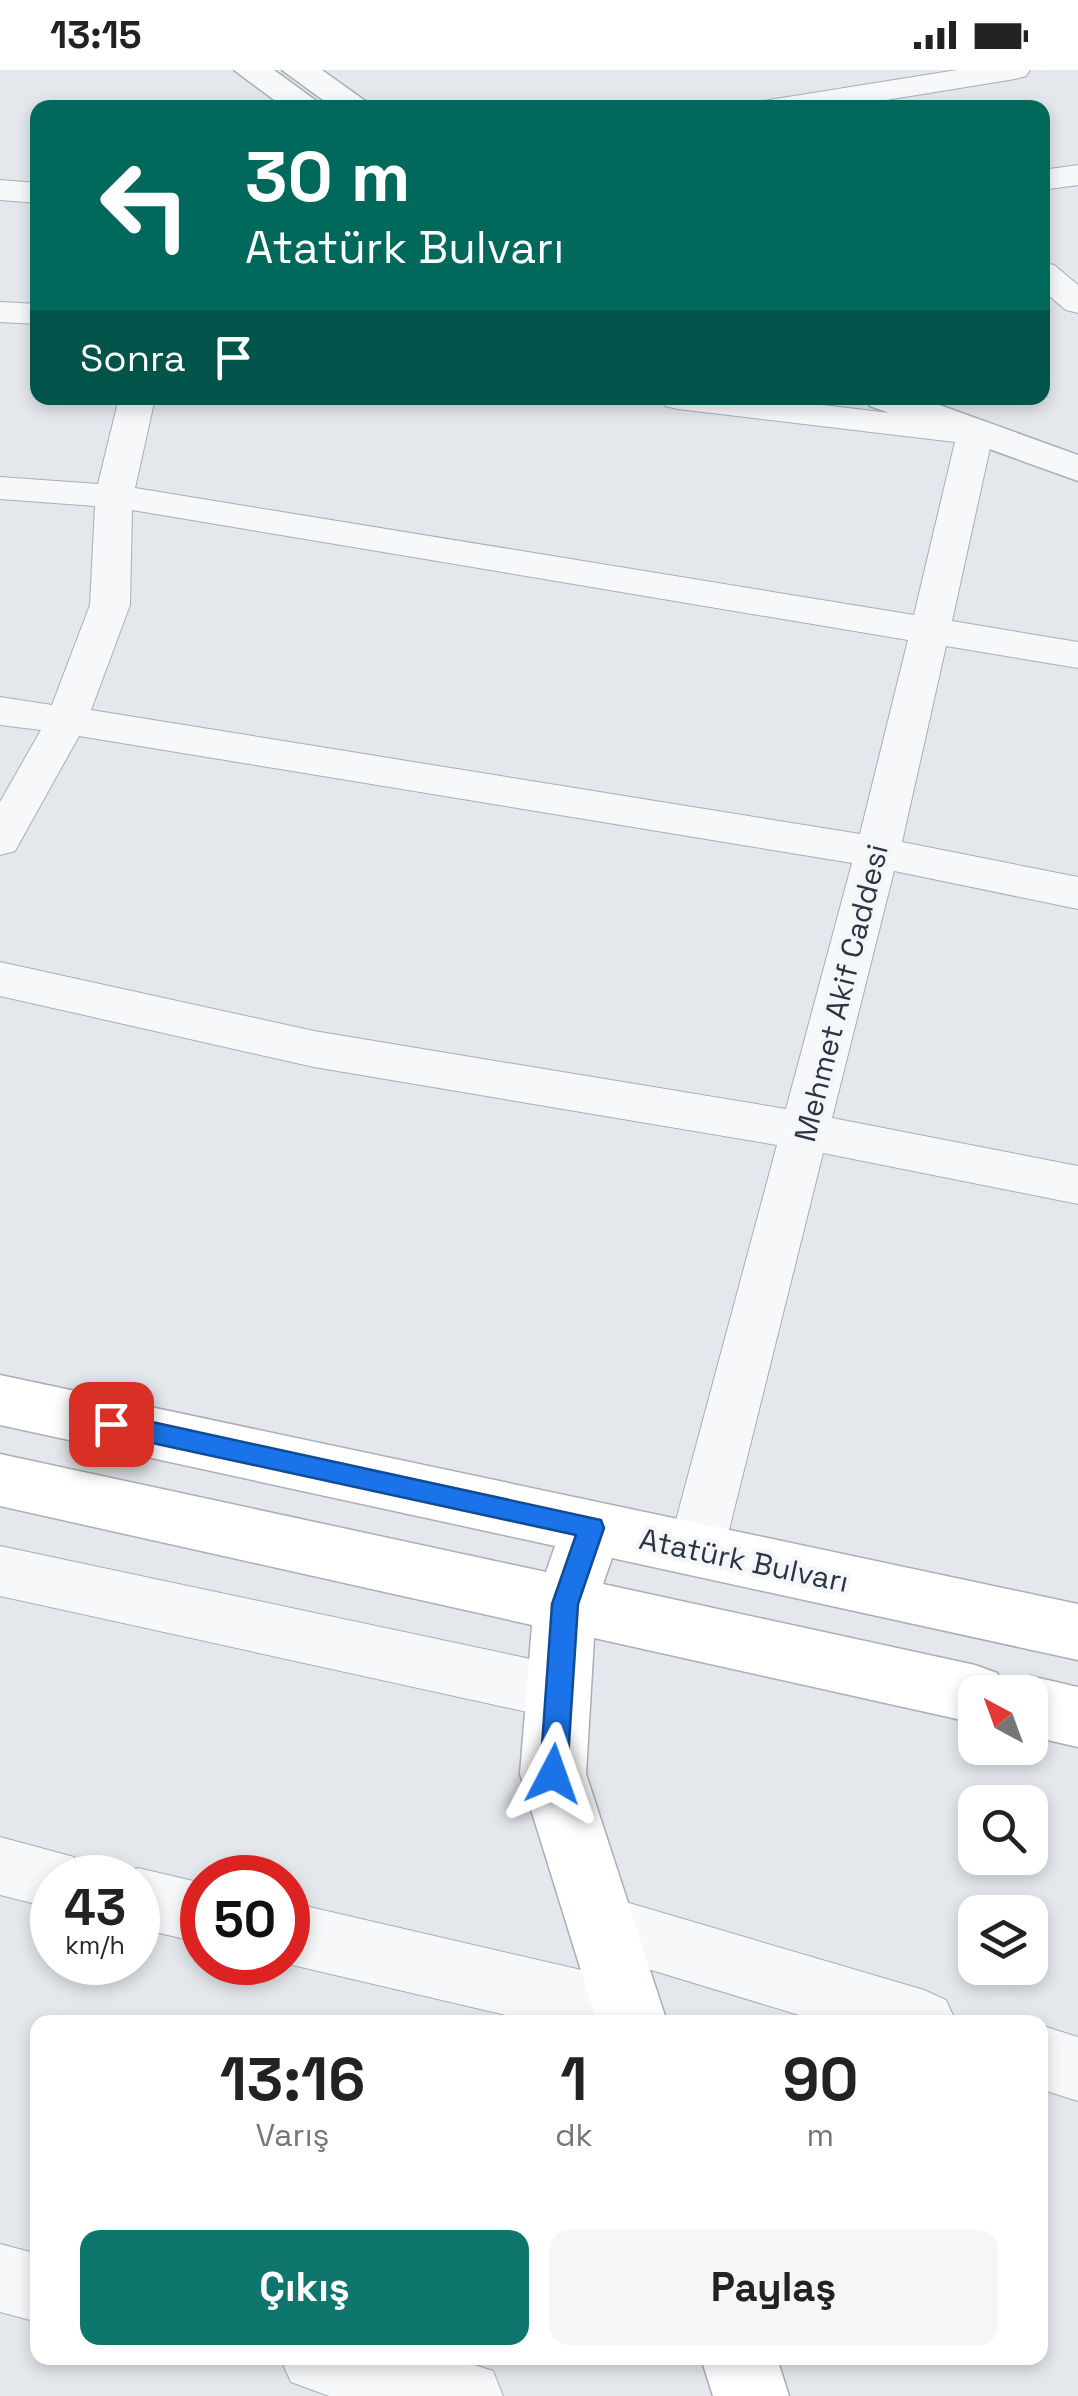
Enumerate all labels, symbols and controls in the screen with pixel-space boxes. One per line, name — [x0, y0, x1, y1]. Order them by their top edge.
text: 13:15 — [50, 11, 142, 59]
text: 30 m — [245, 132, 410, 221]
icon: left — [80, 140, 210, 270]
text: Atatürk Bulvarı — [245, 219, 564, 276]
icon: arrive — [206, 330, 261, 385]
text: Sonra — [80, 334, 186, 382]
street label: Mehmet Akif Caddesi — [785, 840, 897, 1146]
pin — [69, 1382, 154, 1467]
icon: arrive — [84, 1397, 139, 1452]
street label: Atatürk Bulvarı — [636, 1519, 852, 1601]
north arrow — [958, 1675, 1048, 1765]
map controls — [958, 1675, 1048, 1985]
position arrow — [501, 1722, 605, 1826]
button: search — [958, 1785, 1048, 1875]
speed limit sign: 50 — [180, 1855, 310, 1985]
text: 43 — [64, 1876, 126, 1940]
button: layers — [958, 1895, 1048, 1985]
text: km/h — [65, 1929, 125, 1961]
text: 13:16 — [220, 2041, 365, 2118]
text: 1 — [560, 2041, 587, 2118]
text: 90 — [782, 2041, 858, 2118]
text: Varış — [256, 2115, 329, 2155]
text: dk — [555, 2115, 593, 2155]
text: m — [807, 2115, 834, 2155]
button: Çıkış — [80, 2230, 529, 2345]
button: Paylaş — [549, 2230, 998, 2345]

